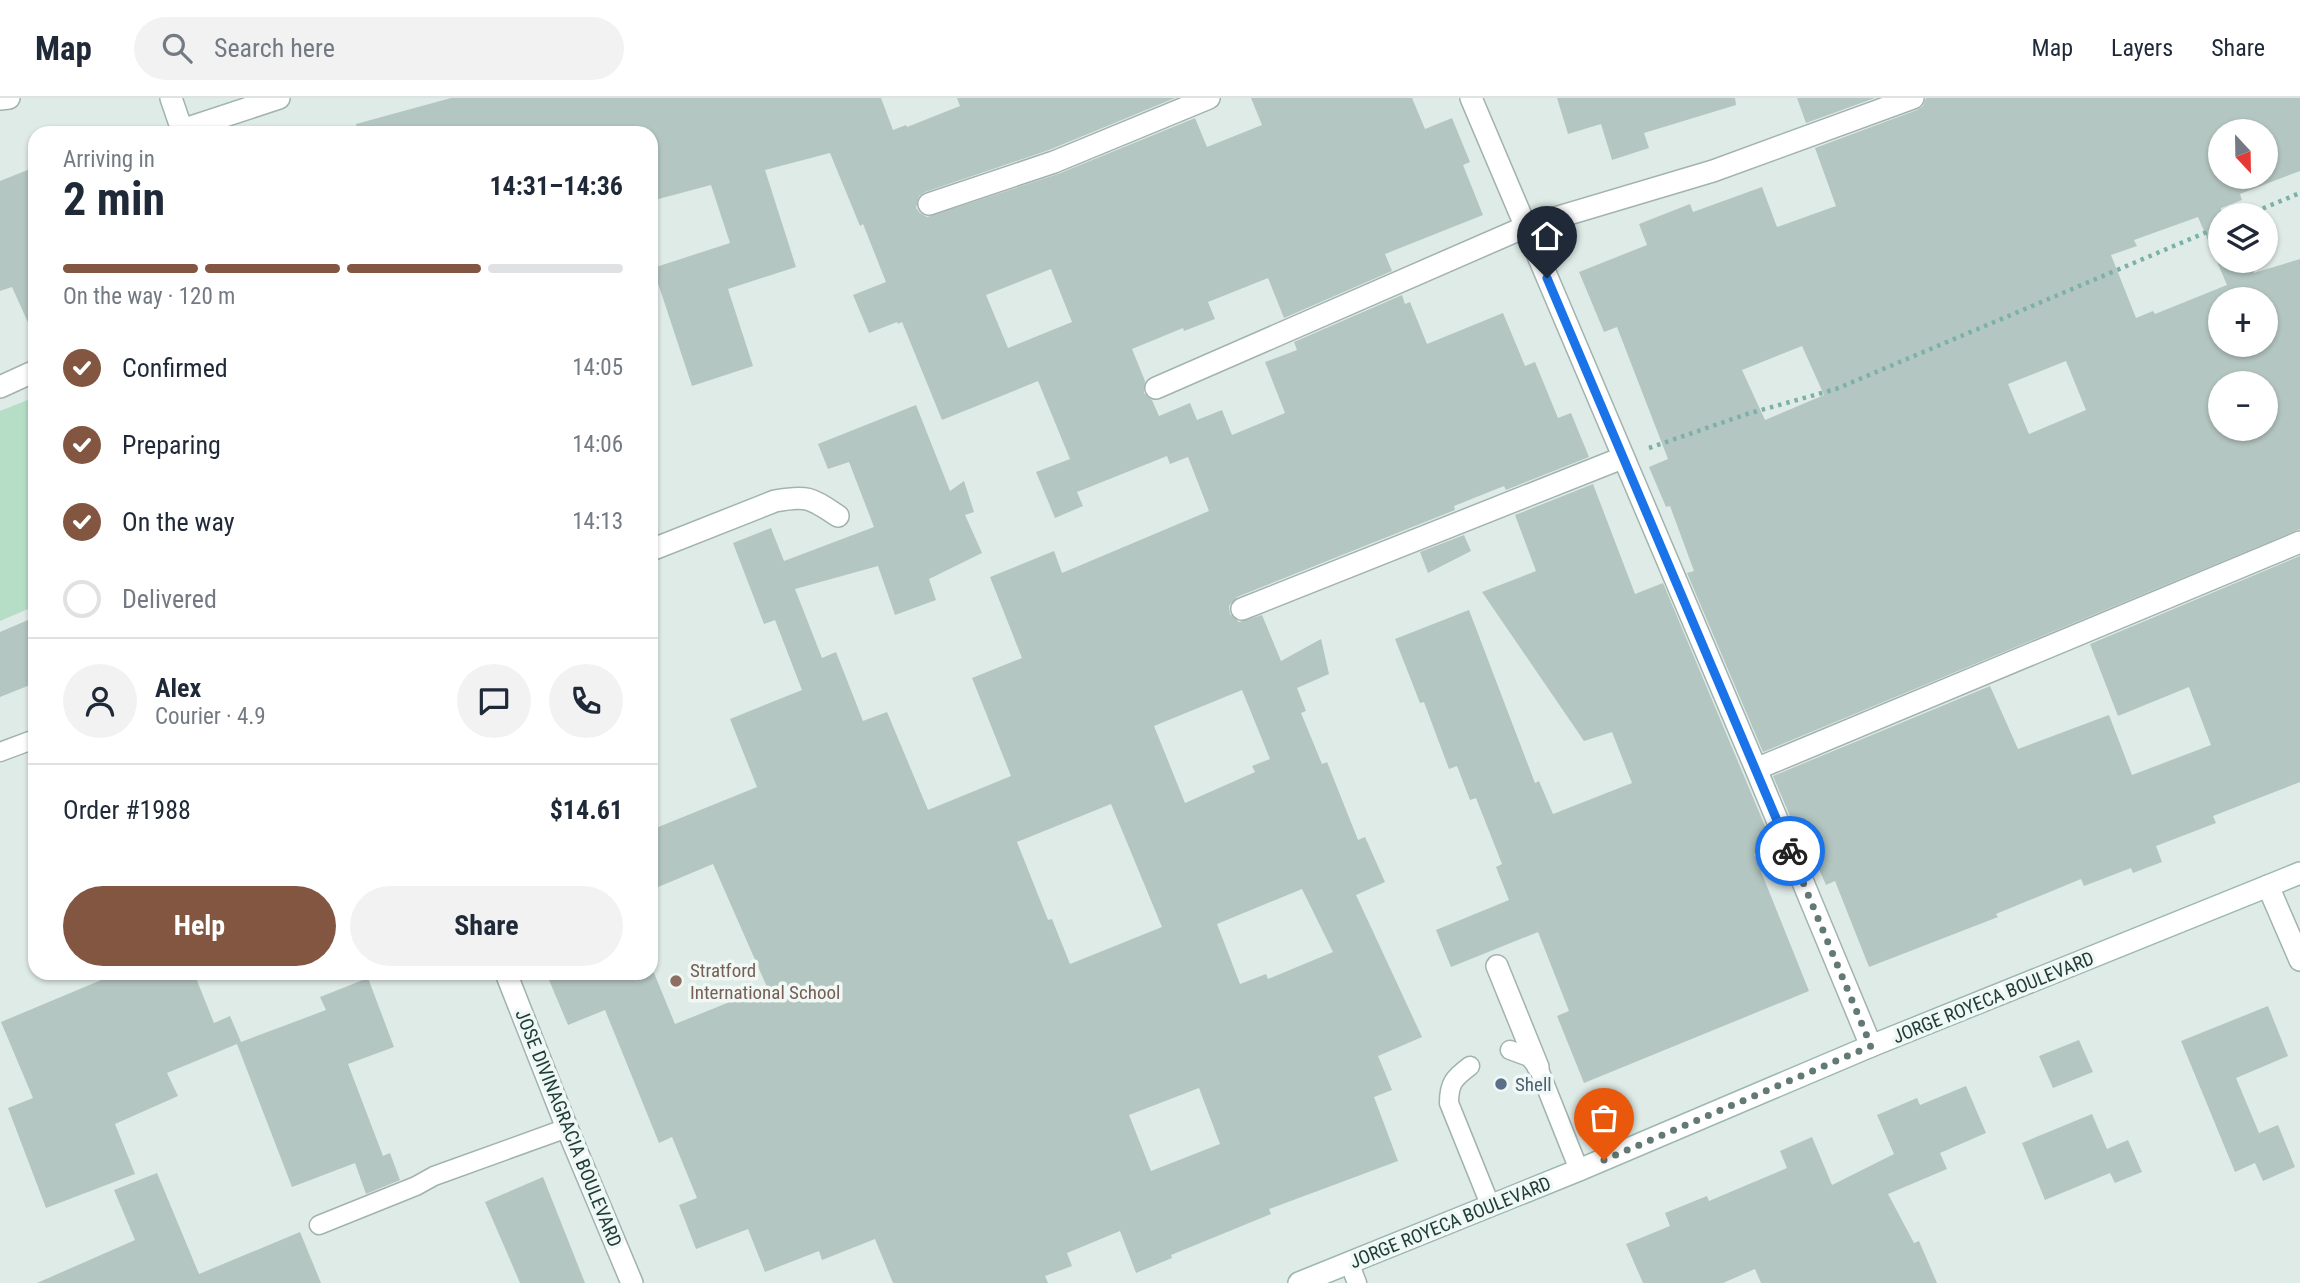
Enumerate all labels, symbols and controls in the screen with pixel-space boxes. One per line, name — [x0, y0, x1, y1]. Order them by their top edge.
search box — [134, 17, 624, 80]
text: Map — [35, 29, 92, 68]
icon: search — [158, 29, 196, 67]
text: Search here — [214, 33, 335, 63]
text: Map — [2032, 34, 2073, 62]
text: Layers — [2111, 34, 2173, 62]
text: Share — [2211, 34, 2265, 62]
north arrow — [2208, 119, 2278, 189]
map controls — [2208, 119, 2278, 441]
text: Arriving in — [63, 146, 155, 173]
text: 14:31–14:36 — [489, 171, 623, 201]
text: 2 min — [63, 172, 165, 226]
button: layers — [2208, 203, 2278, 273]
pin — [1517, 206, 1577, 278]
icon: home — [1528, 217, 1566, 255]
text: On the way · 120 m — [63, 283, 235, 310]
button: + — [2208, 287, 2278, 357]
icon: check — [63, 349, 101, 387]
text: Confirmed — [122, 353, 228, 383]
text: 14:05 — [572, 354, 623, 381]
button: − — [2208, 371, 2278, 441]
icon: check — [63, 426, 101, 464]
text: Preparing — [122, 430, 221, 460]
text: 14:06 — [572, 431, 623, 458]
icon: check — [63, 503, 101, 541]
text: On the way — [122, 507, 235, 537]
text: 14:13 — [572, 508, 623, 535]
text: Delivered — [122, 584, 217, 614]
button: person — [63, 664, 137, 738]
button: chat — [457, 664, 531, 738]
button: phone — [549, 664, 623, 738]
text: Alex — [155, 673, 201, 703]
text: Courier · 4.9 — [155, 703, 266, 730]
text: Order #1988 — [63, 795, 191, 825]
text: $14.61 — [550, 795, 623, 825]
courier — [1755, 816, 1825, 886]
icon: bike — [1771, 832, 1809, 870]
button: Help — [63, 886, 336, 966]
button: Share — [350, 886, 623, 966]
street label: JORGE ROYECA BOULEVARD — [1889, 947, 2097, 1048]
place label: Stratford International School — [690, 959, 840, 1004]
marker: Stratford International School — [668, 973, 684, 989]
street label: JOSE DIVINAGRACIA BOULEVARD — [510, 1006, 627, 1250]
place label: Shell — [1515, 1073, 1552, 1096]
marker: Shell — [1493, 1076, 1509, 1092]
pin — [1574, 1088, 1634, 1160]
icon: bag — [1585, 1099, 1623, 1137]
street label: JORGE ROYECA BOULEVARD — [1346, 1172, 1554, 1273]

